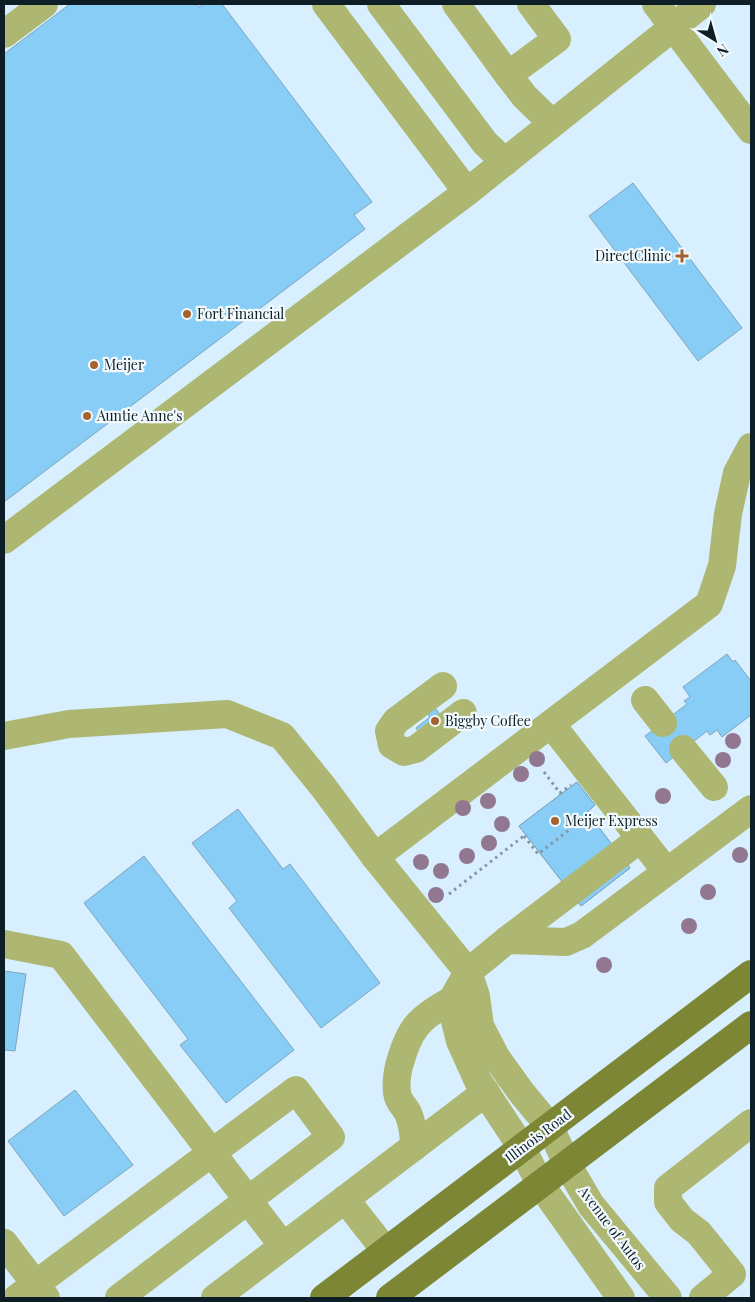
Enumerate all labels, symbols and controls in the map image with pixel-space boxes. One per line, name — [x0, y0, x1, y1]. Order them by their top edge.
north arrow — [690, 15, 740, 65]
text: N — [713, 40, 733, 61]
place label: DirectClinic — [595, 246, 671, 265]
marker: DirectClinic — [675, 249, 689, 263]
place label: Fort Financial — [197, 304, 284, 323]
marker: Fort Financial — [181, 308, 193, 320]
place label: Meijer — [104, 355, 145, 374]
marker: Meijer — [88, 359, 100, 371]
place label: Auntie Anne's — [96, 406, 182, 425]
marker: Auntie Anne's — [81, 410, 93, 422]
place label: Biggby Coffee — [445, 711, 531, 730]
marker: Biggby Coffee — [429, 715, 441, 727]
place label: Meijer Express — [565, 811, 658, 830]
marker: Meijer Express — [549, 815, 561, 827]
street label: Illinois Road — [501, 1104, 575, 1167]
street label: Avenue of Autos — [574, 1181, 650, 1274]

